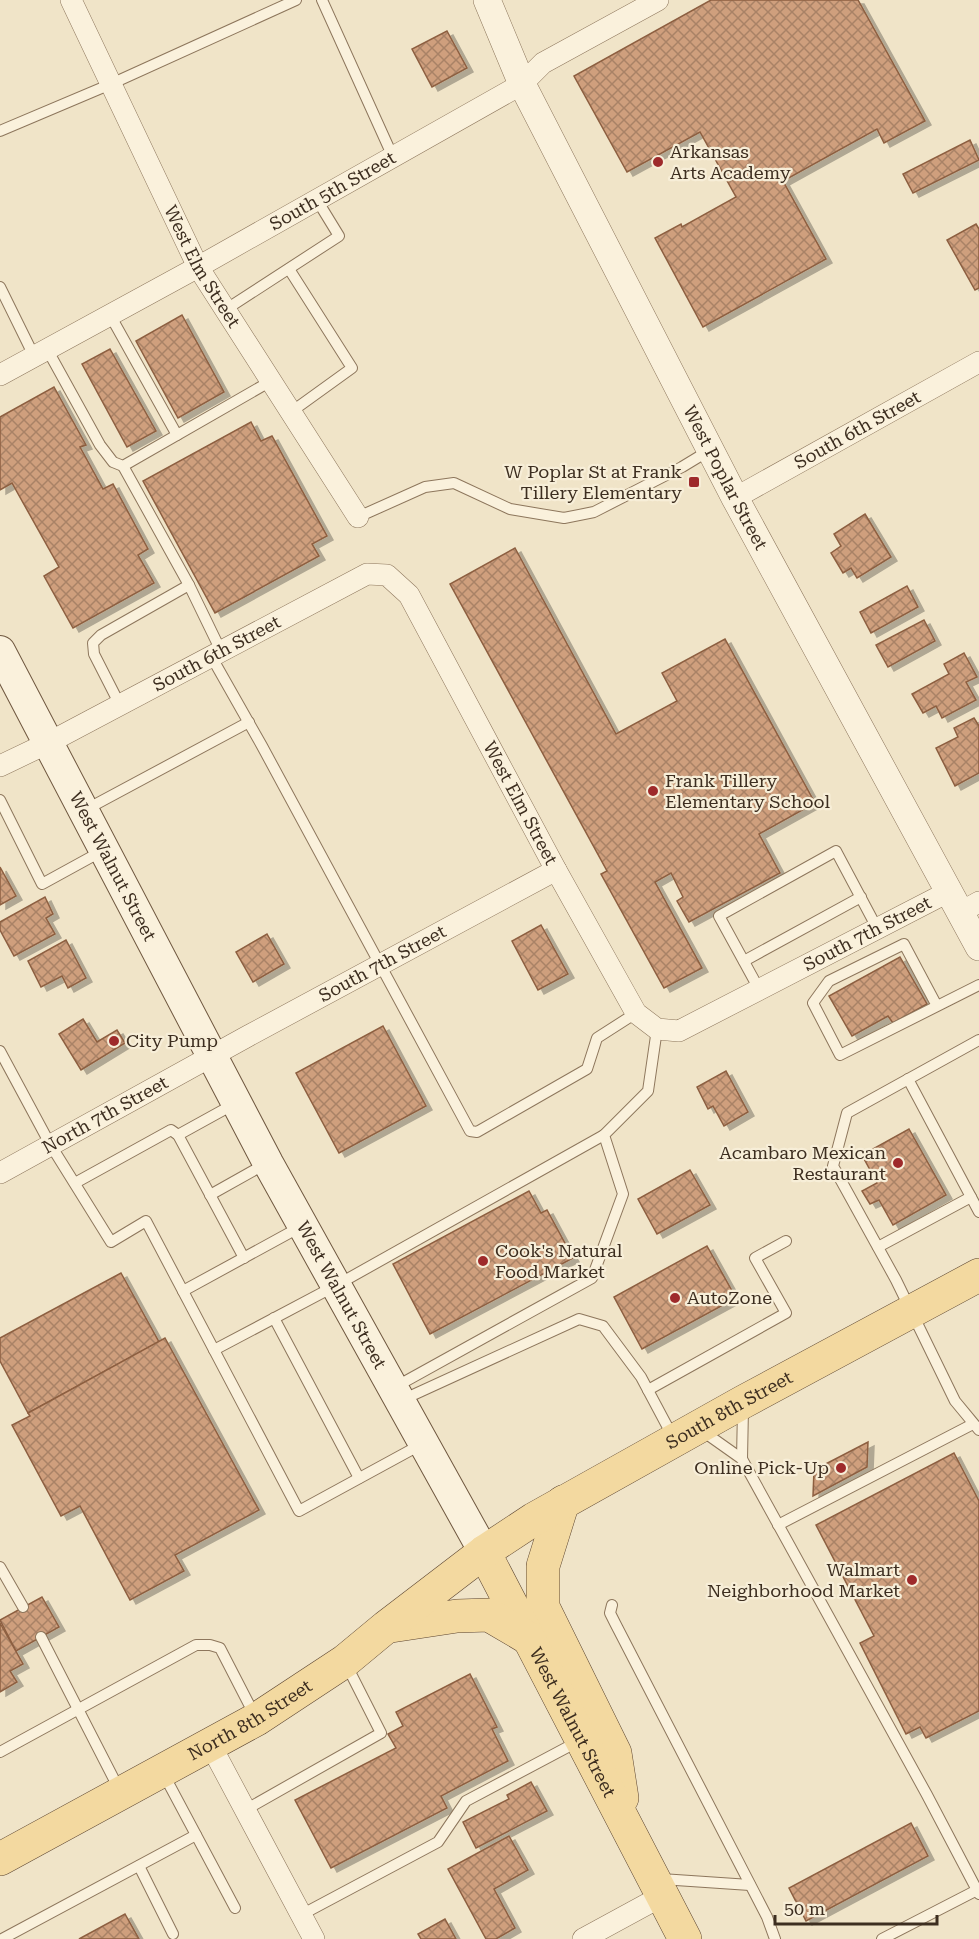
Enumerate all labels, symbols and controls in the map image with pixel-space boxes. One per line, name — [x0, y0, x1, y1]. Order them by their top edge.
place label: Arkansas Arts Academy — [670, 141, 791, 183]
street label: South 5th Street — [266, 147, 399, 235]
marker: Arkansas Arts Academy — [651, 155, 665, 169]
street label: West Elm Street — [160, 202, 245, 331]
street label: South 6th Street — [790, 386, 924, 473]
street label: West Poplar Street — [679, 402, 772, 554]
place label: W Poplar St at Frank Tillery Elementary — [504, 461, 682, 503]
marker: W Poplar St at Frank Tillery Elementary — [687, 475, 701, 489]
street label: South 6th Street — [149, 611, 284, 696]
street label: West Elm Street — [479, 738, 562, 869]
place label: Frank Tillery Elementary School — [665, 770, 830, 812]
marker: Frank Tillery Elementary School — [646, 784, 660, 798]
street label: West Walnut Street — [65, 788, 161, 945]
street label: South 7th Street — [799, 891, 935, 975]
street label: South 7th Street — [315, 920, 450, 1006]
place label: City Pump — [126, 1030, 218, 1051]
marker: City Pump — [107, 1034, 121, 1048]
street label: North 7th Street — [38, 1071, 172, 1158]
place label: Acambaro Mexican Restaurant — [719, 1142, 886, 1184]
marker: Acambaro Mexican Restaurant — [891, 1156, 905, 1170]
street label: West Walnut Street — [292, 1217, 391, 1373]
place label: Cook's Natural Food Market — [495, 1240, 623, 1282]
marker: Cook's Natural Food Market — [476, 1254, 490, 1268]
place label: AutoZone — [687, 1287, 772, 1308]
marker: AutoZone — [668, 1291, 682, 1305]
street label: South 8th Street — [662, 1366, 796, 1453]
place label: Online Pick-Up — [694, 1457, 829, 1478]
marker: Online Pick-Up — [834, 1461, 848, 1475]
place label: Walmart Neighborhood Market — [707, 1559, 900, 1601]
marker: Walmart Neighborhood Market — [905, 1573, 919, 1587]
street label: West Walnut Street — [525, 1644, 621, 1801]
street label: North 8th Street — [184, 1675, 316, 1765]
scale bar — [775, 1888, 937, 1926]
text: 50 m — [784, 1898, 825, 1919]

